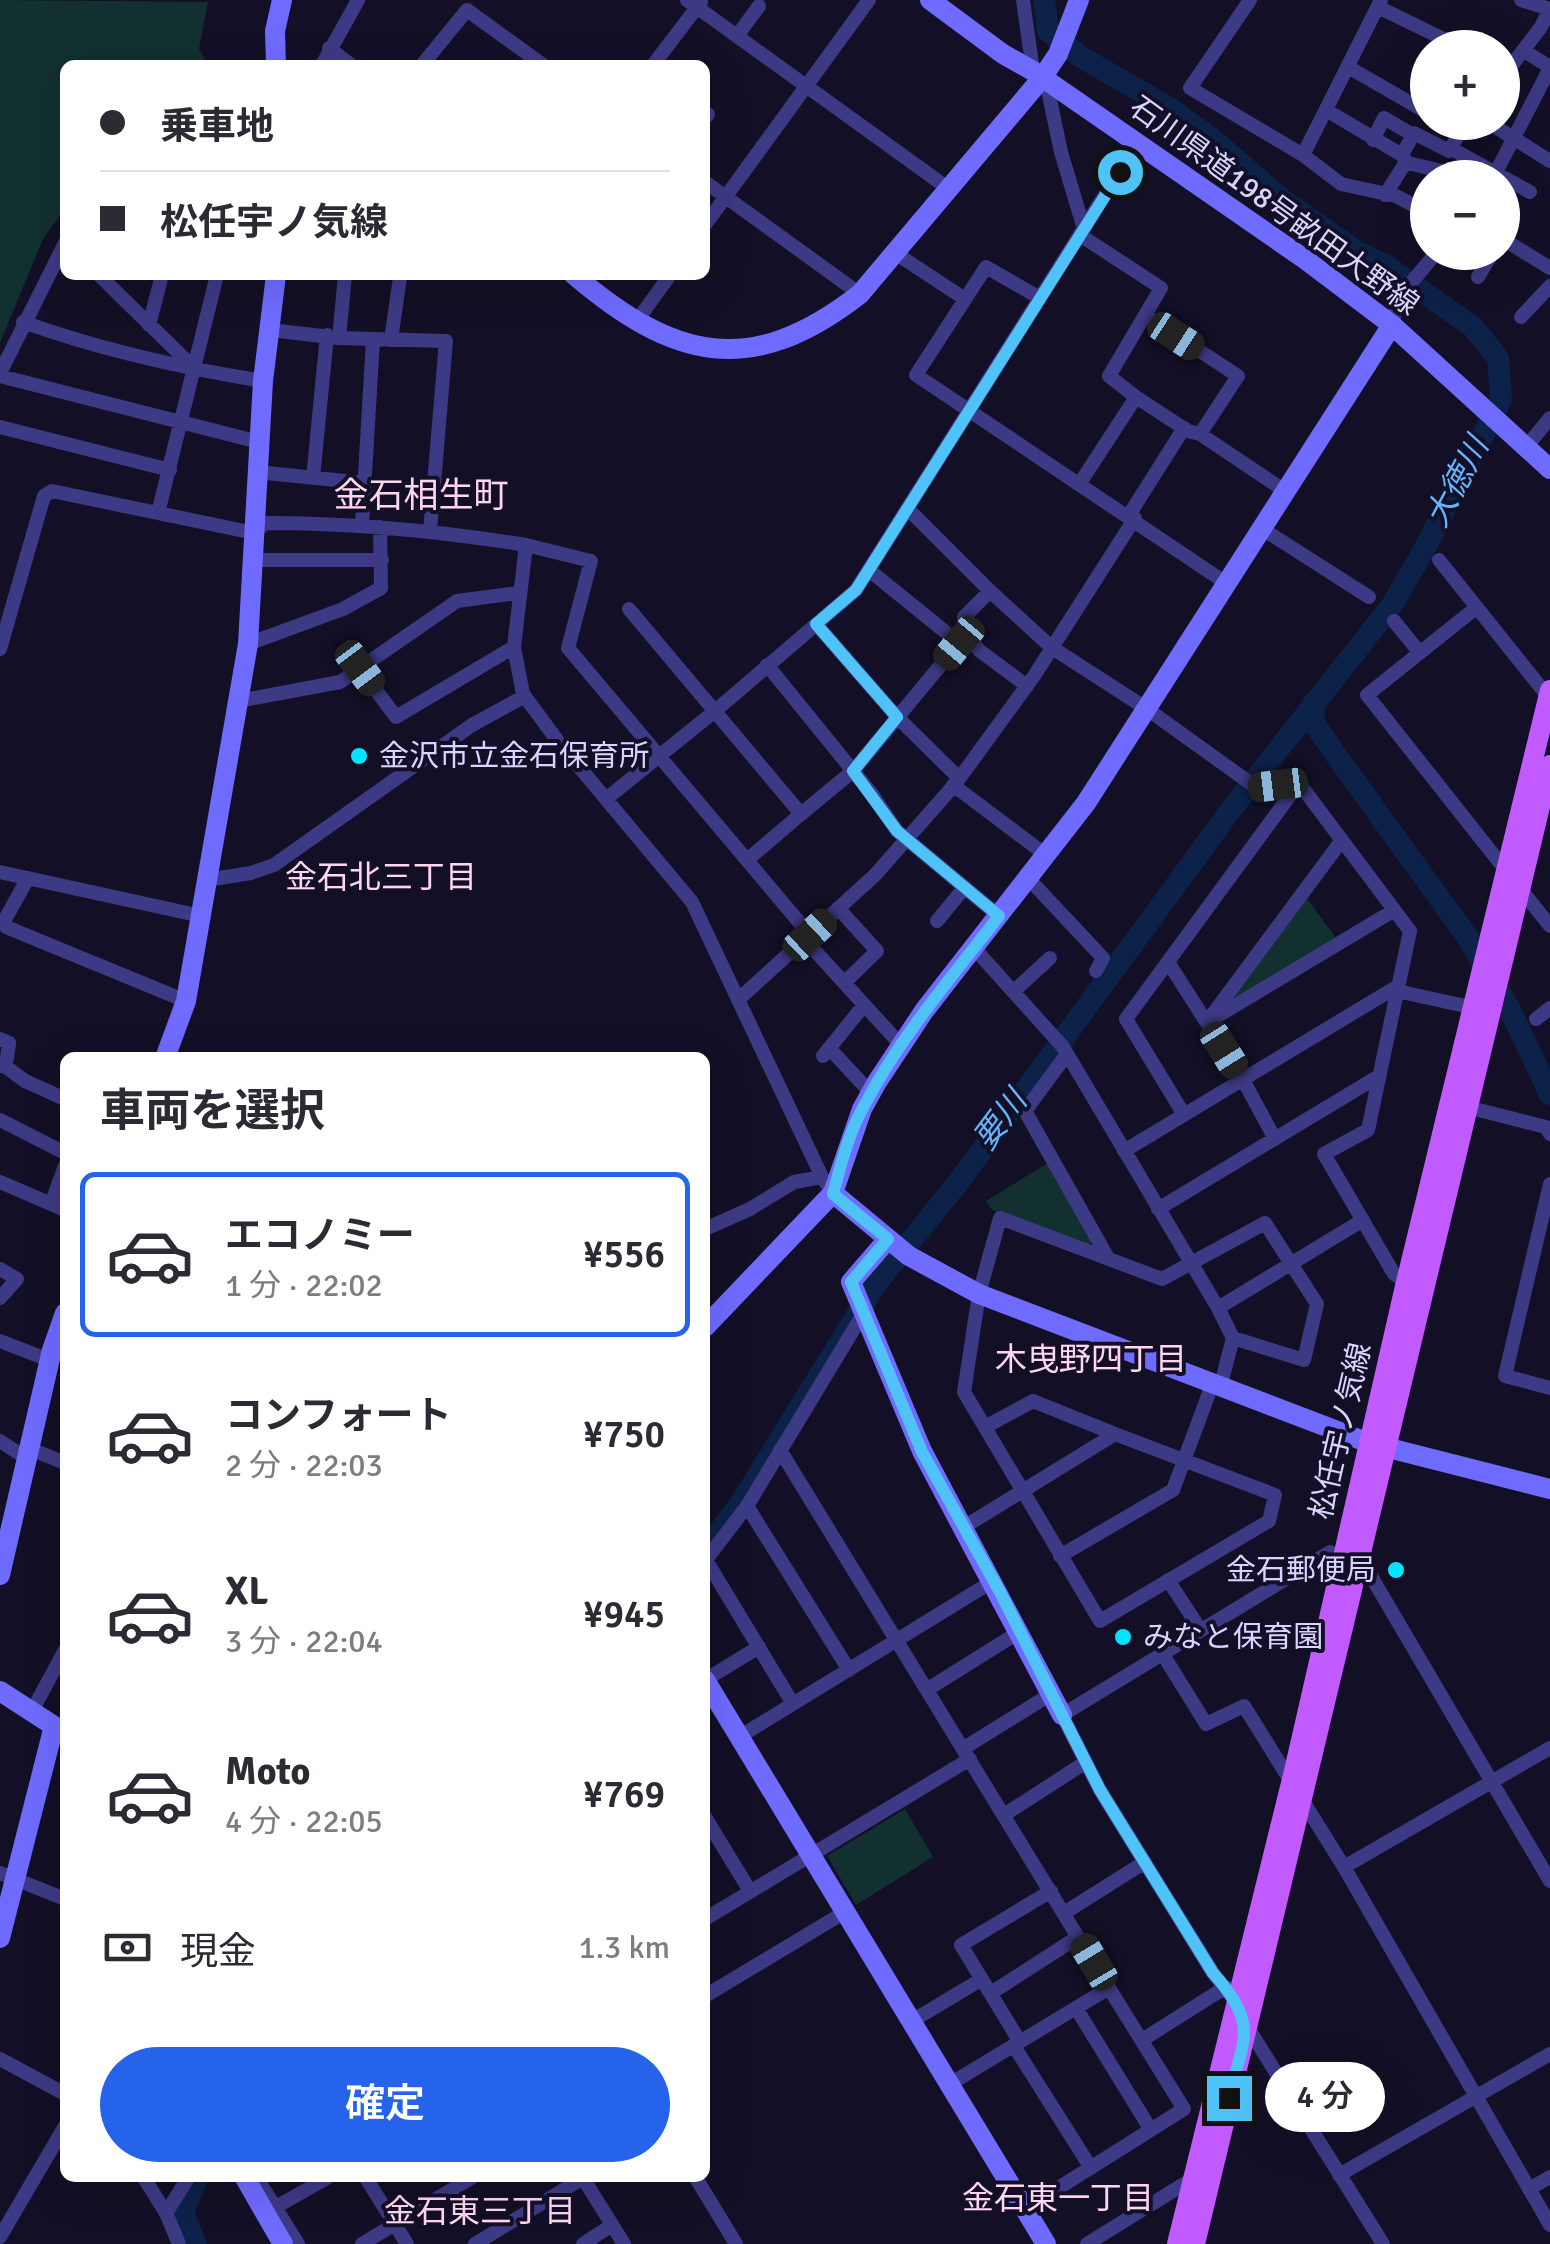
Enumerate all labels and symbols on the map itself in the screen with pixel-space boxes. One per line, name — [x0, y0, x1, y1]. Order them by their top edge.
street label: 石川県道198号畝田大野線 — [1122, 89, 1426, 323]
route start — [1098, 150, 1143, 195]
car — [1143, 307, 1209, 365]
water label: 大徳川 — [1417, 428, 1498, 534]
district label: 金石相生町 — [333, 474, 509, 517]
car — [928, 610, 990, 676]
car — [330, 635, 390, 701]
place label: 金沢市立金石保育所 — [379, 738, 649, 775]
marker: 金沢市立金石保育所 — [348, 745, 370, 767]
car — [1246, 766, 1310, 804]
district label: 金石北三丁目 — [285, 858, 477, 897]
car — [778, 904, 842, 966]
car — [1195, 1017, 1253, 1083]
water label: 要川 — [965, 1080, 1037, 1157]
street label: 松任宇ノ気線 — [1303, 1339, 1379, 1523]
district label: 木曳野四丁目 — [995, 1340, 1187, 1379]
place label: 金石郵便局 — [1226, 1552, 1376, 1589]
marker: 金石郵便局 — [1385, 1559, 1407, 1581]
place label: みなと保育園 — [1143, 1619, 1323, 1656]
marker: みなと保育園 — [1112, 1626, 1134, 1648]
car — [1066, 1929, 1122, 1995]
callout: 4 分 — [1264, 2063, 1384, 2133]
route end — [1207, 2076, 1252, 2121]
district label: 金石東一丁目 — [962, 2179, 1154, 2218]
district label: 金石東三丁目 — [384, 2192, 576, 2231]

